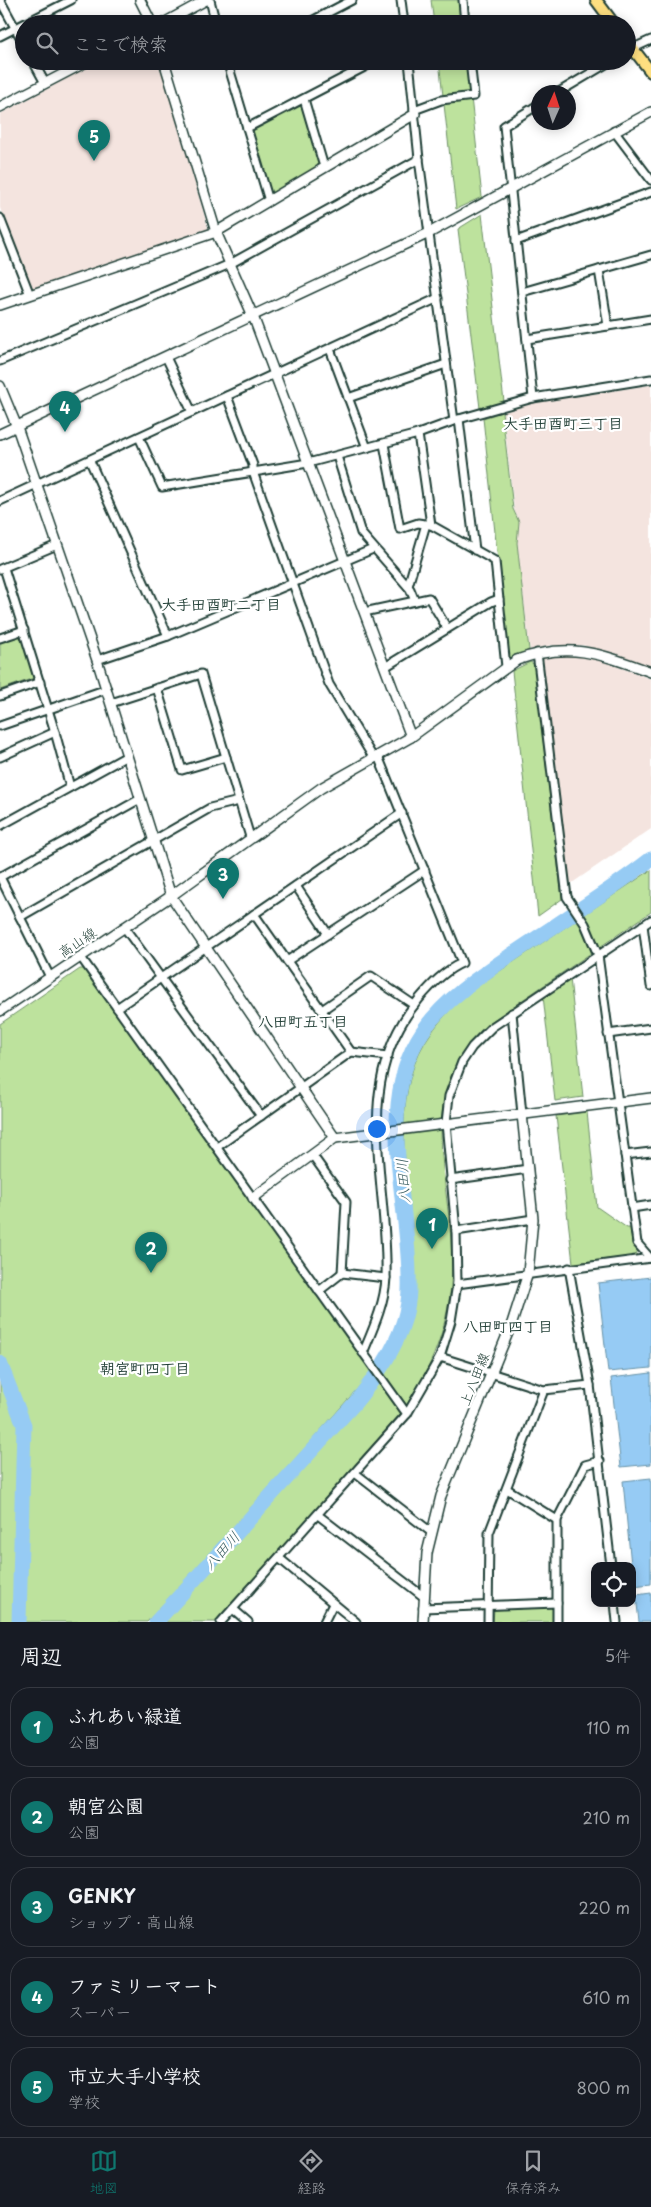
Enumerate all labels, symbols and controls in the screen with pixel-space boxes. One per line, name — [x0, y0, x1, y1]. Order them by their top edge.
search box — [15, 15, 636, 70]
icon: search — [33, 29, 61, 57]
text: ここで検索 — [73, 29, 168, 57]
north arrow — [531, 85, 576, 130]
pin: 5 — [78, 120, 110, 161]
pin: 4 — [49, 391, 81, 432]
district label: 大手田酉町三丁目 — [503, 411, 623, 434]
district label: 大手田酉町二丁目 — [161, 592, 281, 615]
pin: 3 — [207, 858, 239, 899]
street label: 高山線 — [54, 922, 100, 962]
district label: 八田町五丁目 — [258, 1009, 348, 1032]
your location — [364, 1116, 390, 1142]
water label: 八田川 — [389, 1158, 415, 1204]
pin: 1 — [416, 1208, 448, 1249]
pin: 2 — [135, 1232, 167, 1273]
district label: 八田町四丁目 — [463, 1314, 553, 1337]
street label: 上八田線 — [454, 1349, 494, 1409]
district label: 朝宮町四丁目 — [100, 1356, 190, 1379]
water label: 八田川 — [197, 1526, 245, 1574]
map controls — [591, 1562, 636, 1607]
button: locate — [591, 1562, 636, 1607]
text: 周辺 — [20, 1639, 62, 1671]
text: 5件 — [605, 1643, 631, 1667]
text: ふれあい緑道 — [68, 1701, 182, 1729]
text: 1 — [33, 1715, 41, 1739]
text: 110 m — [587, 1715, 630, 1739]
text: 公園 — [68, 1729, 100, 1753]
text: 朝宮公園 — [68, 1791, 144, 1819]
text: 2 — [31, 1805, 43, 1829]
text: 210 m — [582, 1805, 630, 1829]
text: 公園 — [68, 1819, 100, 1843]
text: GENKY — [68, 1881, 135, 1909]
text: 3 — [32, 1895, 42, 1919]
text: 220 m — [579, 1895, 630, 1919]
text: ショップ · 高山線 — [68, 1909, 194, 1933]
text: ファミリーマート — [68, 1971, 221, 1999]
text: 4 — [32, 1985, 42, 2009]
text: 610 m — [582, 1985, 630, 2009]
text: スーパー — [68, 1999, 131, 2023]
text: 市立大手小学校 — [68, 2061, 201, 2089]
text: 5 — [32, 2075, 42, 2099]
text: 800 m — [577, 2075, 630, 2099]
text: 学校 — [68, 2089, 100, 2113]
tab: 地図 — [90, 2147, 118, 2198]
tab: 経路 — [297, 2147, 325, 2198]
tab: 保存済み — [505, 2147, 561, 2198]

